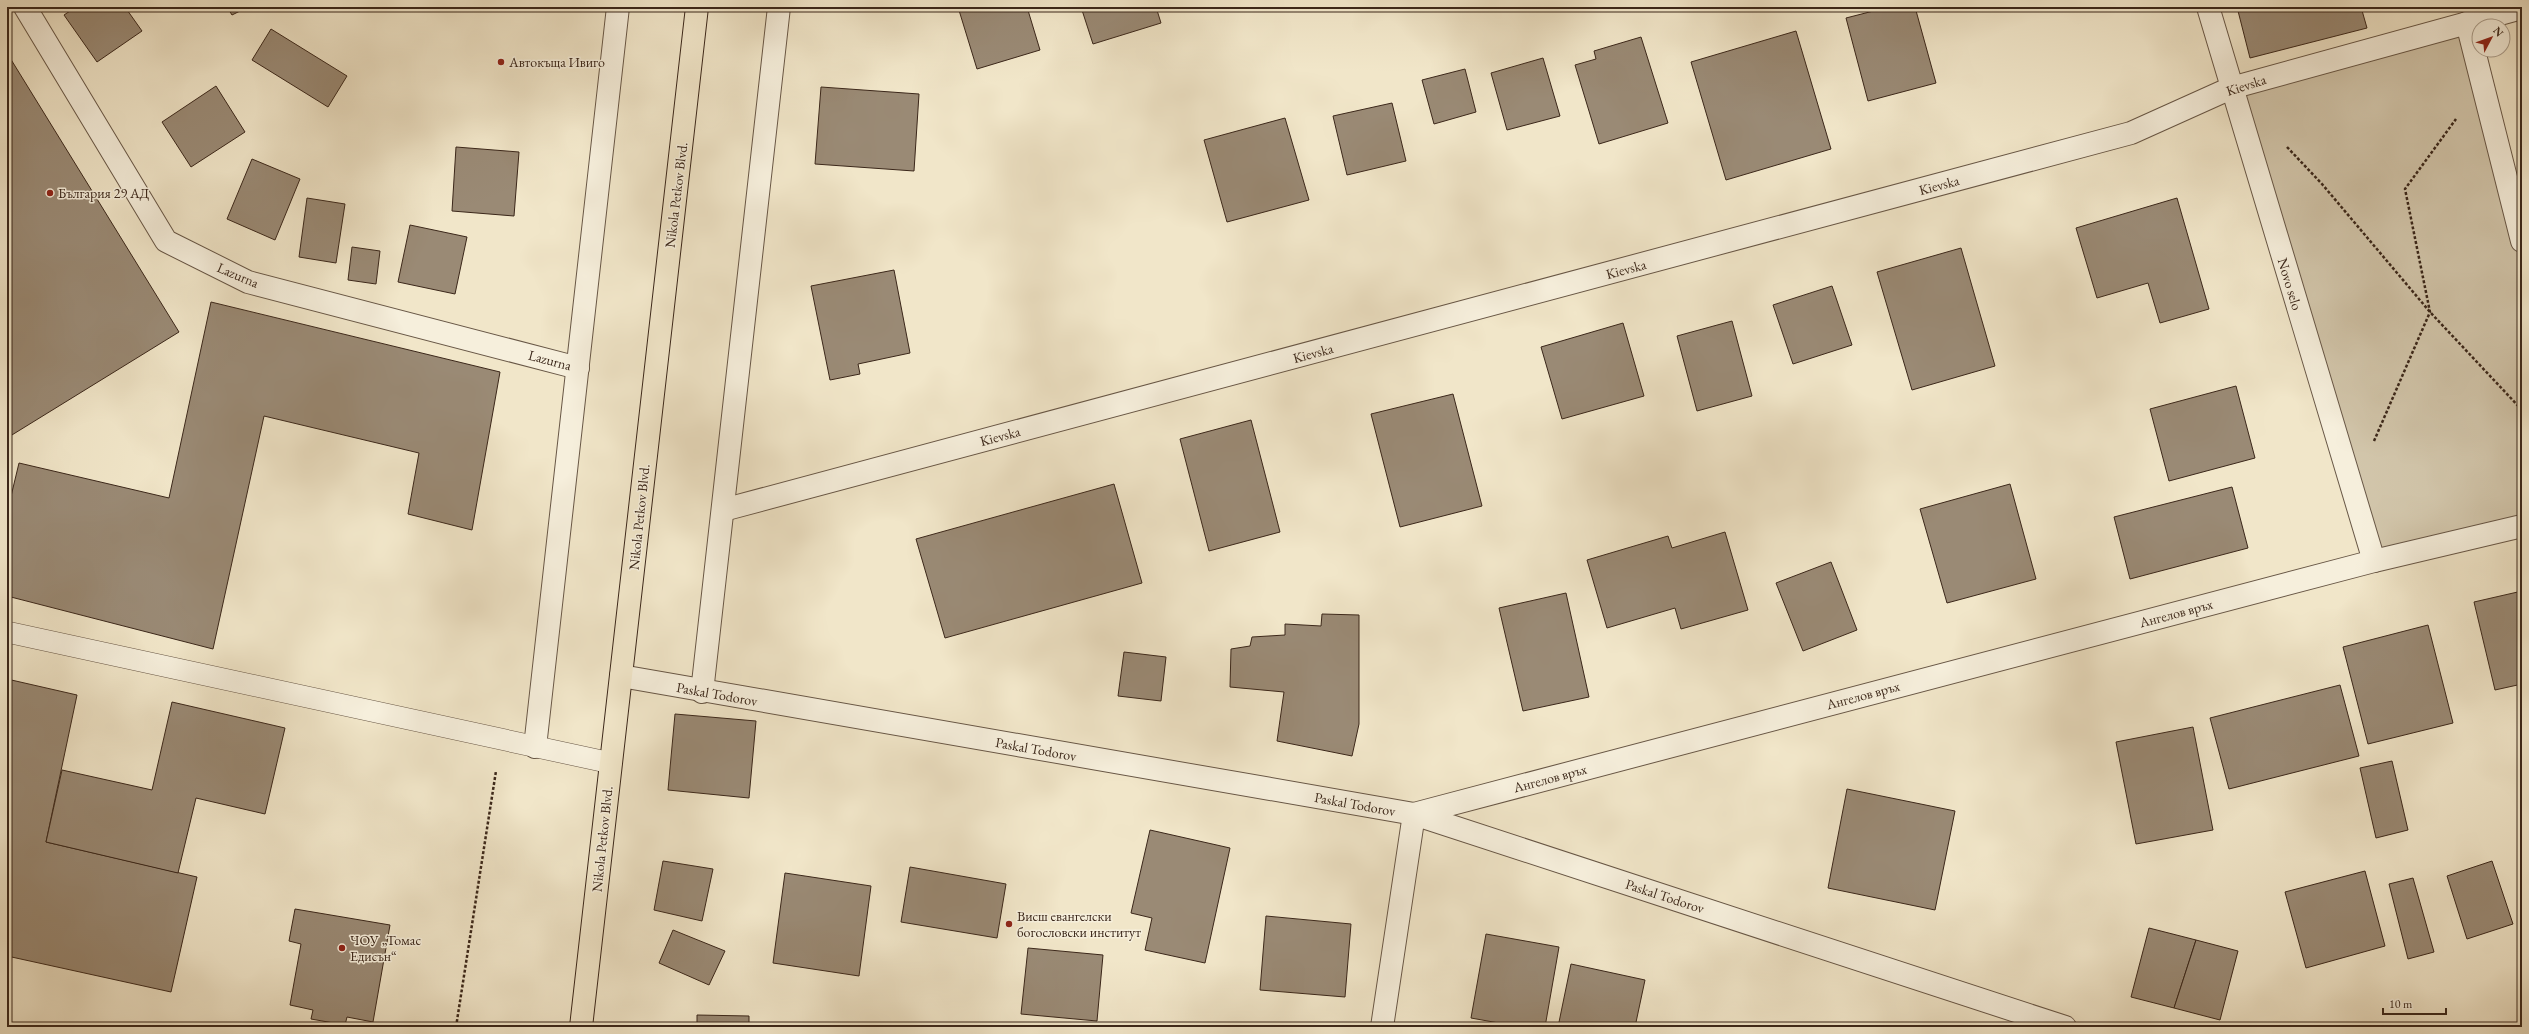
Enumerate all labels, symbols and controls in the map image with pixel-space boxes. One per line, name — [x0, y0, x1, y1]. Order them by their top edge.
north arrow — [2471, 18, 2511, 58]
text: N — [2490, 23, 2507, 39]
place label: Автокъща Ивиго — [508, 53, 605, 71]
marker: Автокъща Ивиго — [496, 57, 506, 67]
street label: Kievska — [2224, 70, 2269, 100]
street label: Nikola Petkov Blvd. — [661, 141, 691, 249]
street label: Kievska — [1917, 171, 1962, 199]
place label: България 29 АД — [58, 184, 150, 202]
marker: България 29 АД — [45, 188, 55, 198]
street label: Kievska — [1604, 255, 1649, 283]
street label: Novo selo — [2274, 256, 2306, 312]
street label: Lazurna — [214, 258, 262, 292]
street label: Kievska — [1291, 339, 1336, 367]
street label: Lazurna — [527, 346, 574, 374]
street label: Kievska — [978, 422, 1023, 450]
street label: Nikola Petkov Blvd. — [624, 463, 654, 571]
street label: Ангелов връх — [2136, 595, 2215, 632]
street label: Ангелов връх — [1823, 677, 1902, 714]
street label: Paskal Todorov — [675, 678, 760, 710]
street label: Paskal Todorov — [994, 733, 1079, 765]
street label: Ангелов връх — [1510, 760, 1589, 797]
street label: Nikola Petkov Blvd. — [587, 785, 617, 893]
street label: Paskal Todorov — [1313, 788, 1398, 820]
street label: Paskal Todorov — [1623, 875, 1708, 917]
place label: Висш евангелски богословски институт — [1017, 907, 1141, 941]
marker: Висш евангелски богословски институт — [1004, 919, 1014, 929]
place label: ЧОУ „Томас Едисън“ — [350, 931, 421, 965]
marker: ЧОУ „Томас Едисън“ — [337, 943, 347, 953]
scale bar — [2383, 990, 2446, 1016]
text: 10 m — [2389, 996, 2413, 1012]

